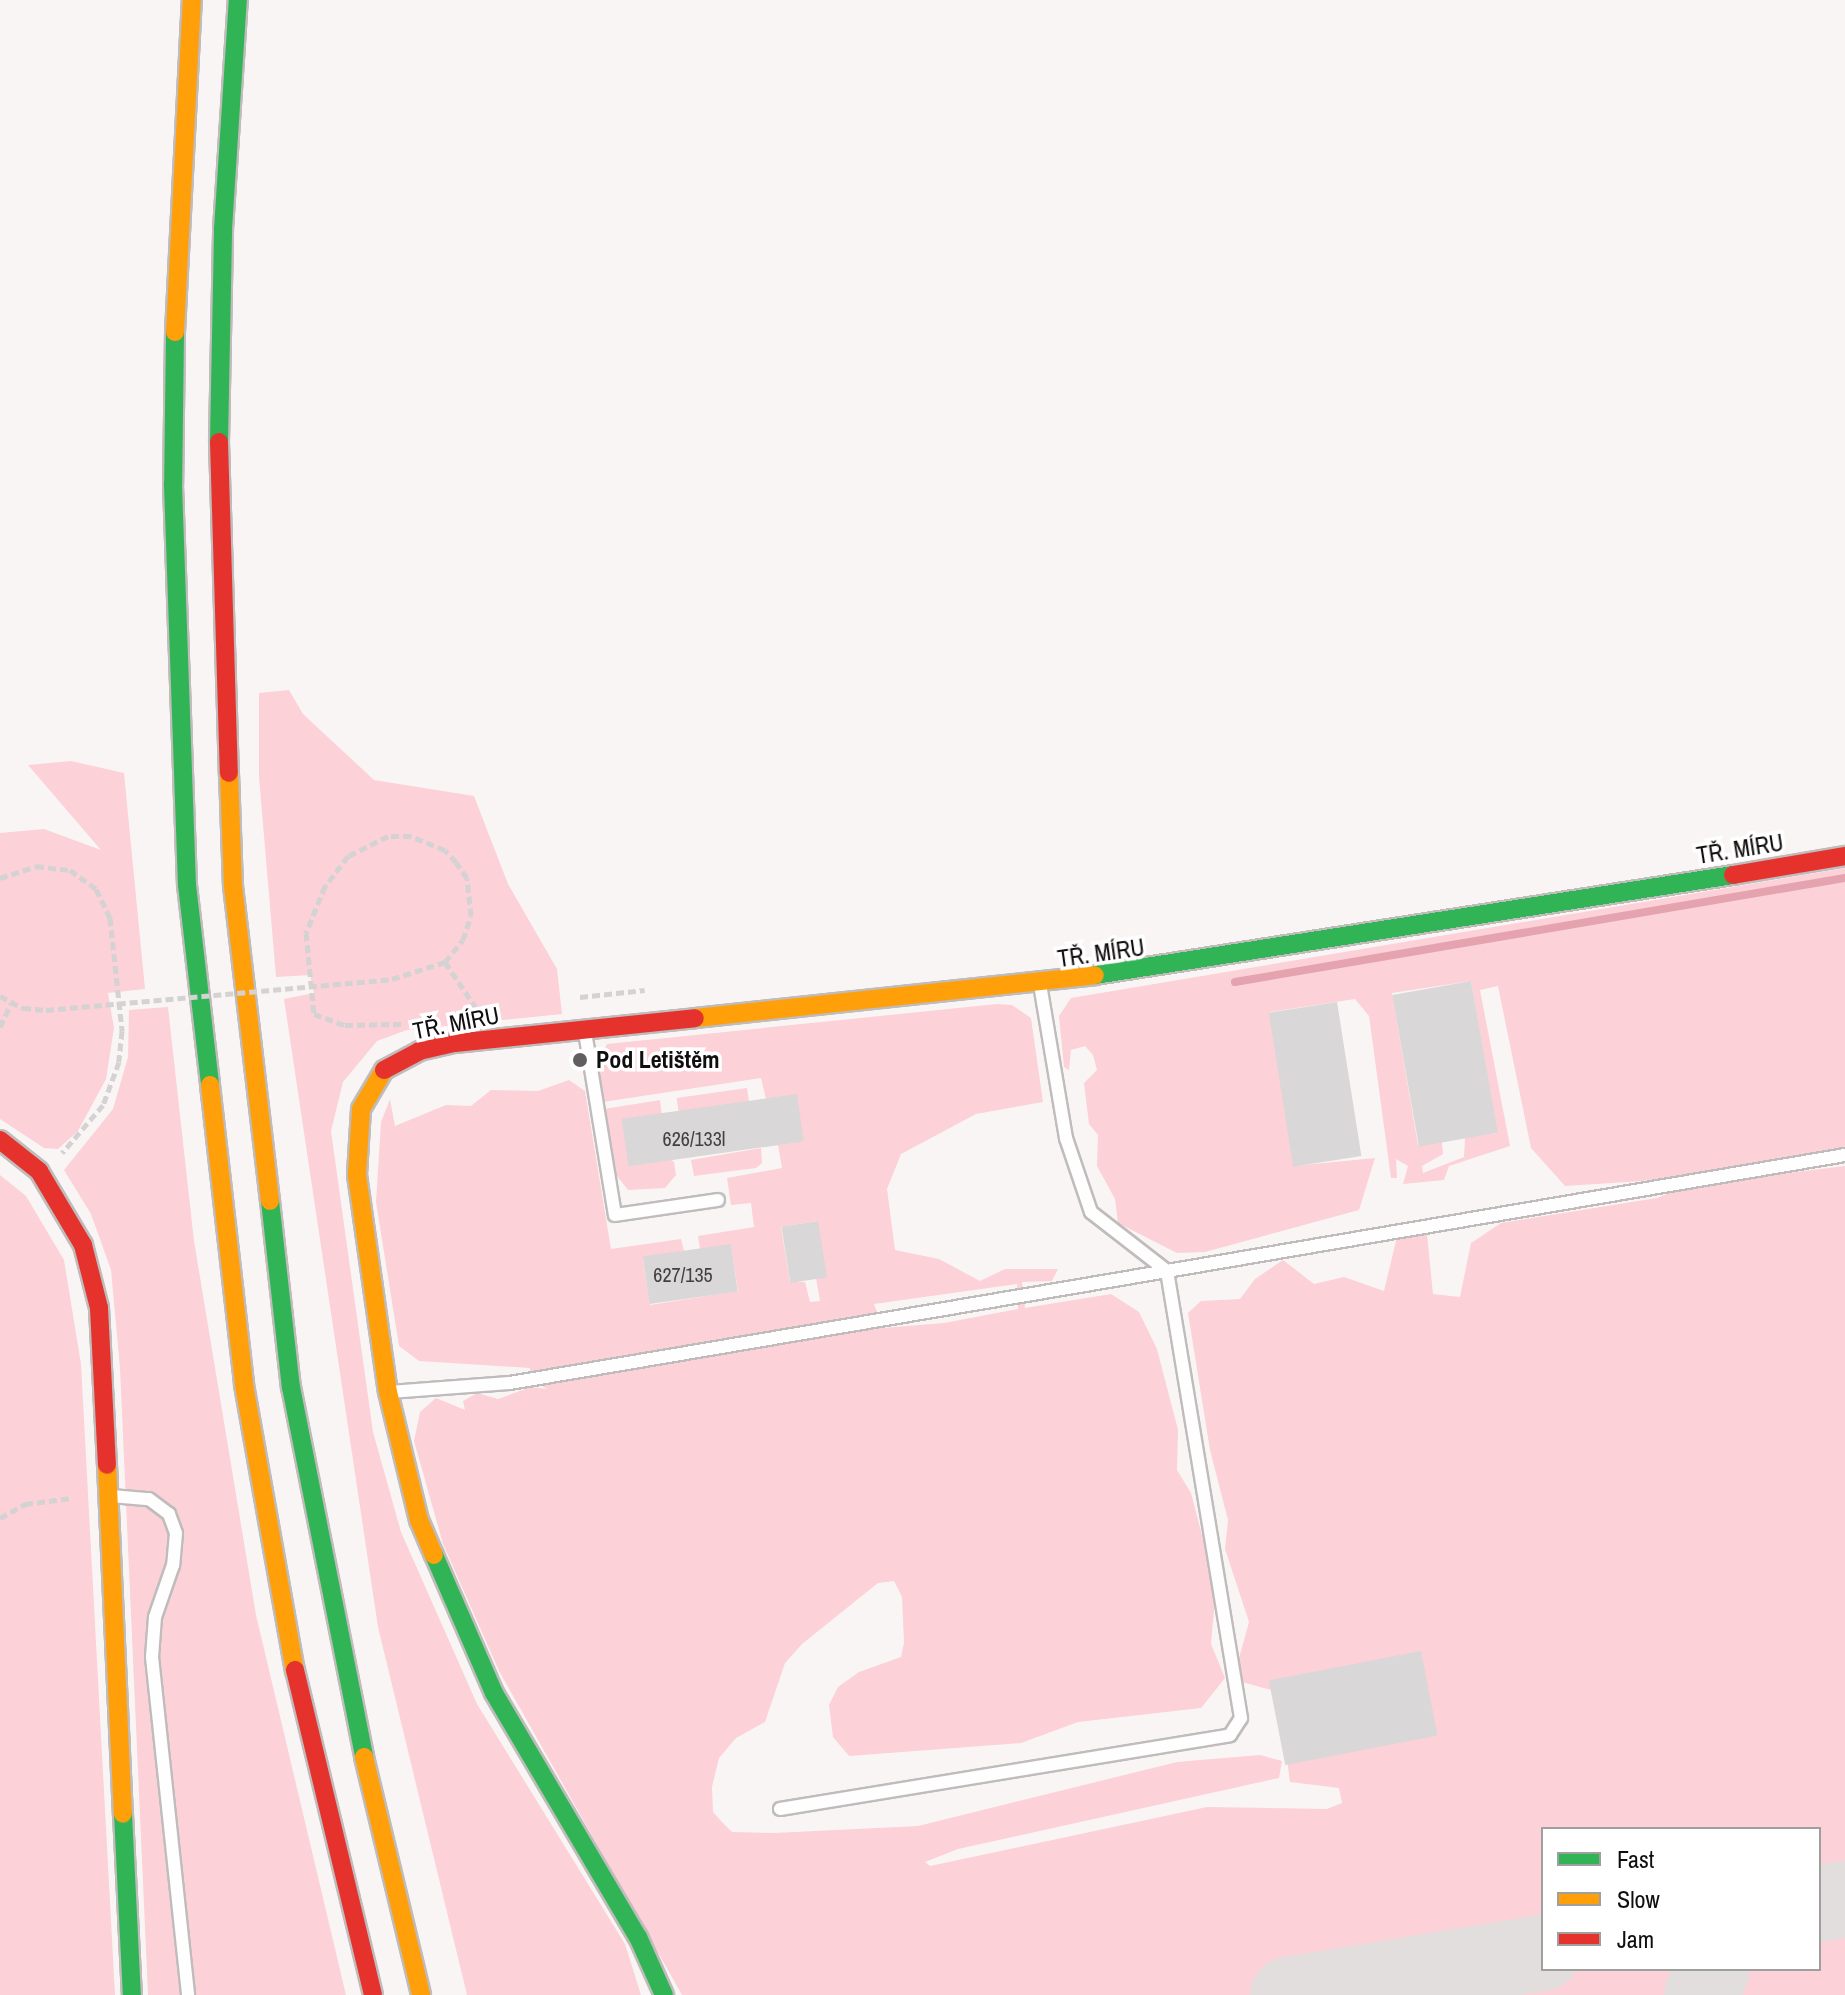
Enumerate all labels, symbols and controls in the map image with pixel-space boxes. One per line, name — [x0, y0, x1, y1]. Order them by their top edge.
street label: TŘ. MÍRU — [1695, 828, 1785, 870]
street label: TŘ. MÍRU — [1056, 933, 1146, 973]
street label: TŘ. MÍRU — [410, 1001, 502, 1045]
place label: Pod Letištěm — [596, 1046, 720, 1074]
marker: Pod Letištěm — [571, 1051, 589, 1069]
house number: 626/133l — [663, 1126, 725, 1150]
house number: 627/135 — [653, 1262, 713, 1286]
legend — [1541, 1827, 1821, 1971]
text: Fast — [1617, 1843, 1654, 1875]
text: Slow — [1617, 1883, 1660, 1915]
text: Jam — [1617, 1923, 1654, 1955]

